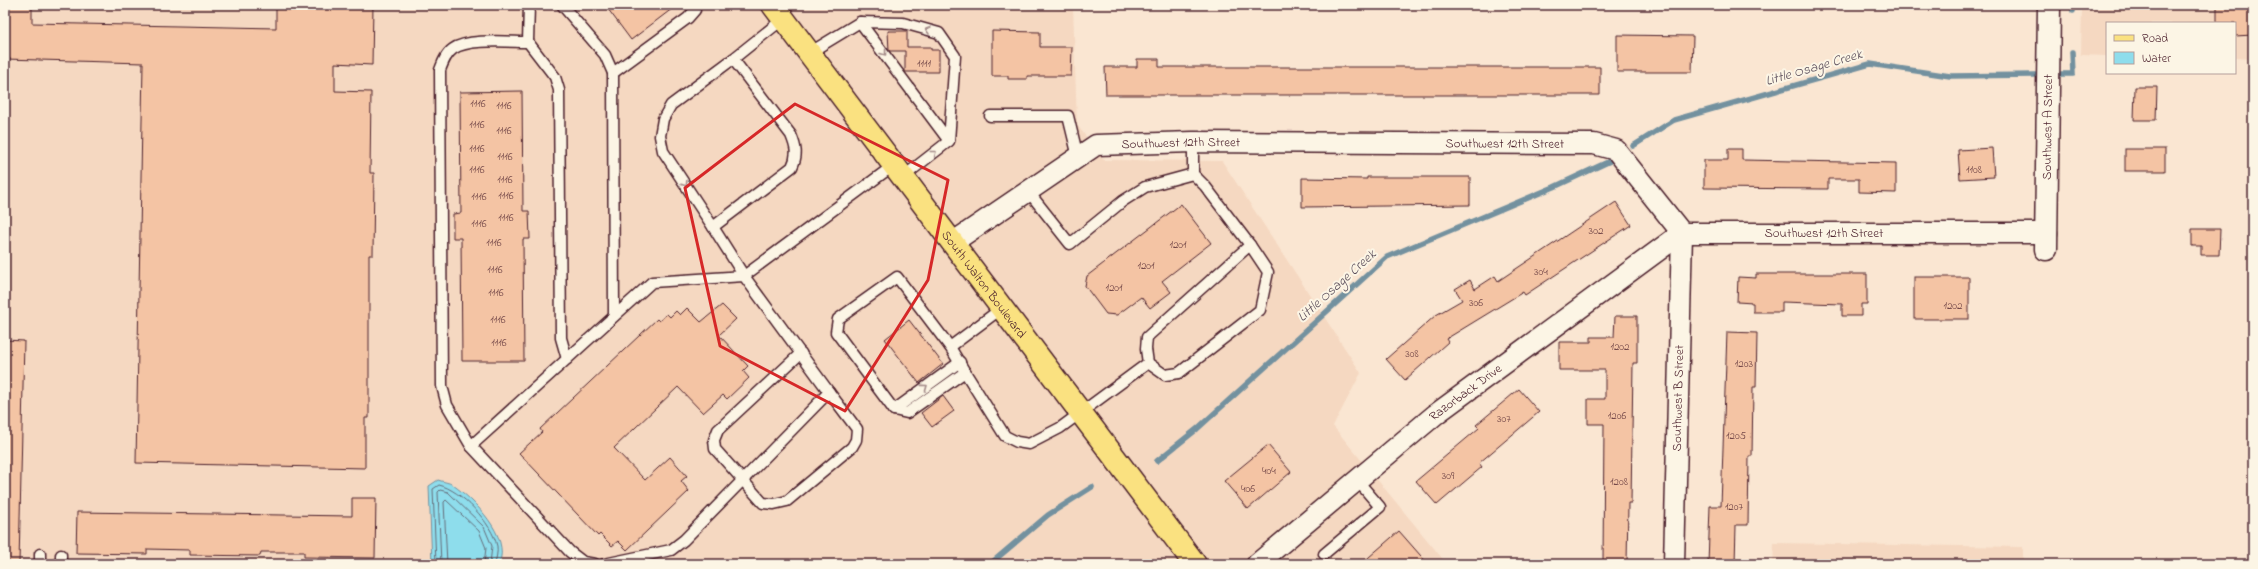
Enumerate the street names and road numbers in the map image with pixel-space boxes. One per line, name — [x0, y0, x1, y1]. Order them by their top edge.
street label: Southwest A Street — [2037, 73, 2058, 180]
street label: Southwest 12th Street — [1121, 132, 1241, 154]
street label: Southwest 12th Street — [1445, 134, 1565, 153]
street label: Southwest 12th Street — [1764, 224, 1884, 243]
street label: South Walton Boulevard — [937, 226, 1031, 343]
street label: Southwest B Street — [1667, 344, 1689, 452]
street label: Razorback Drive — [1425, 359, 1506, 426]

